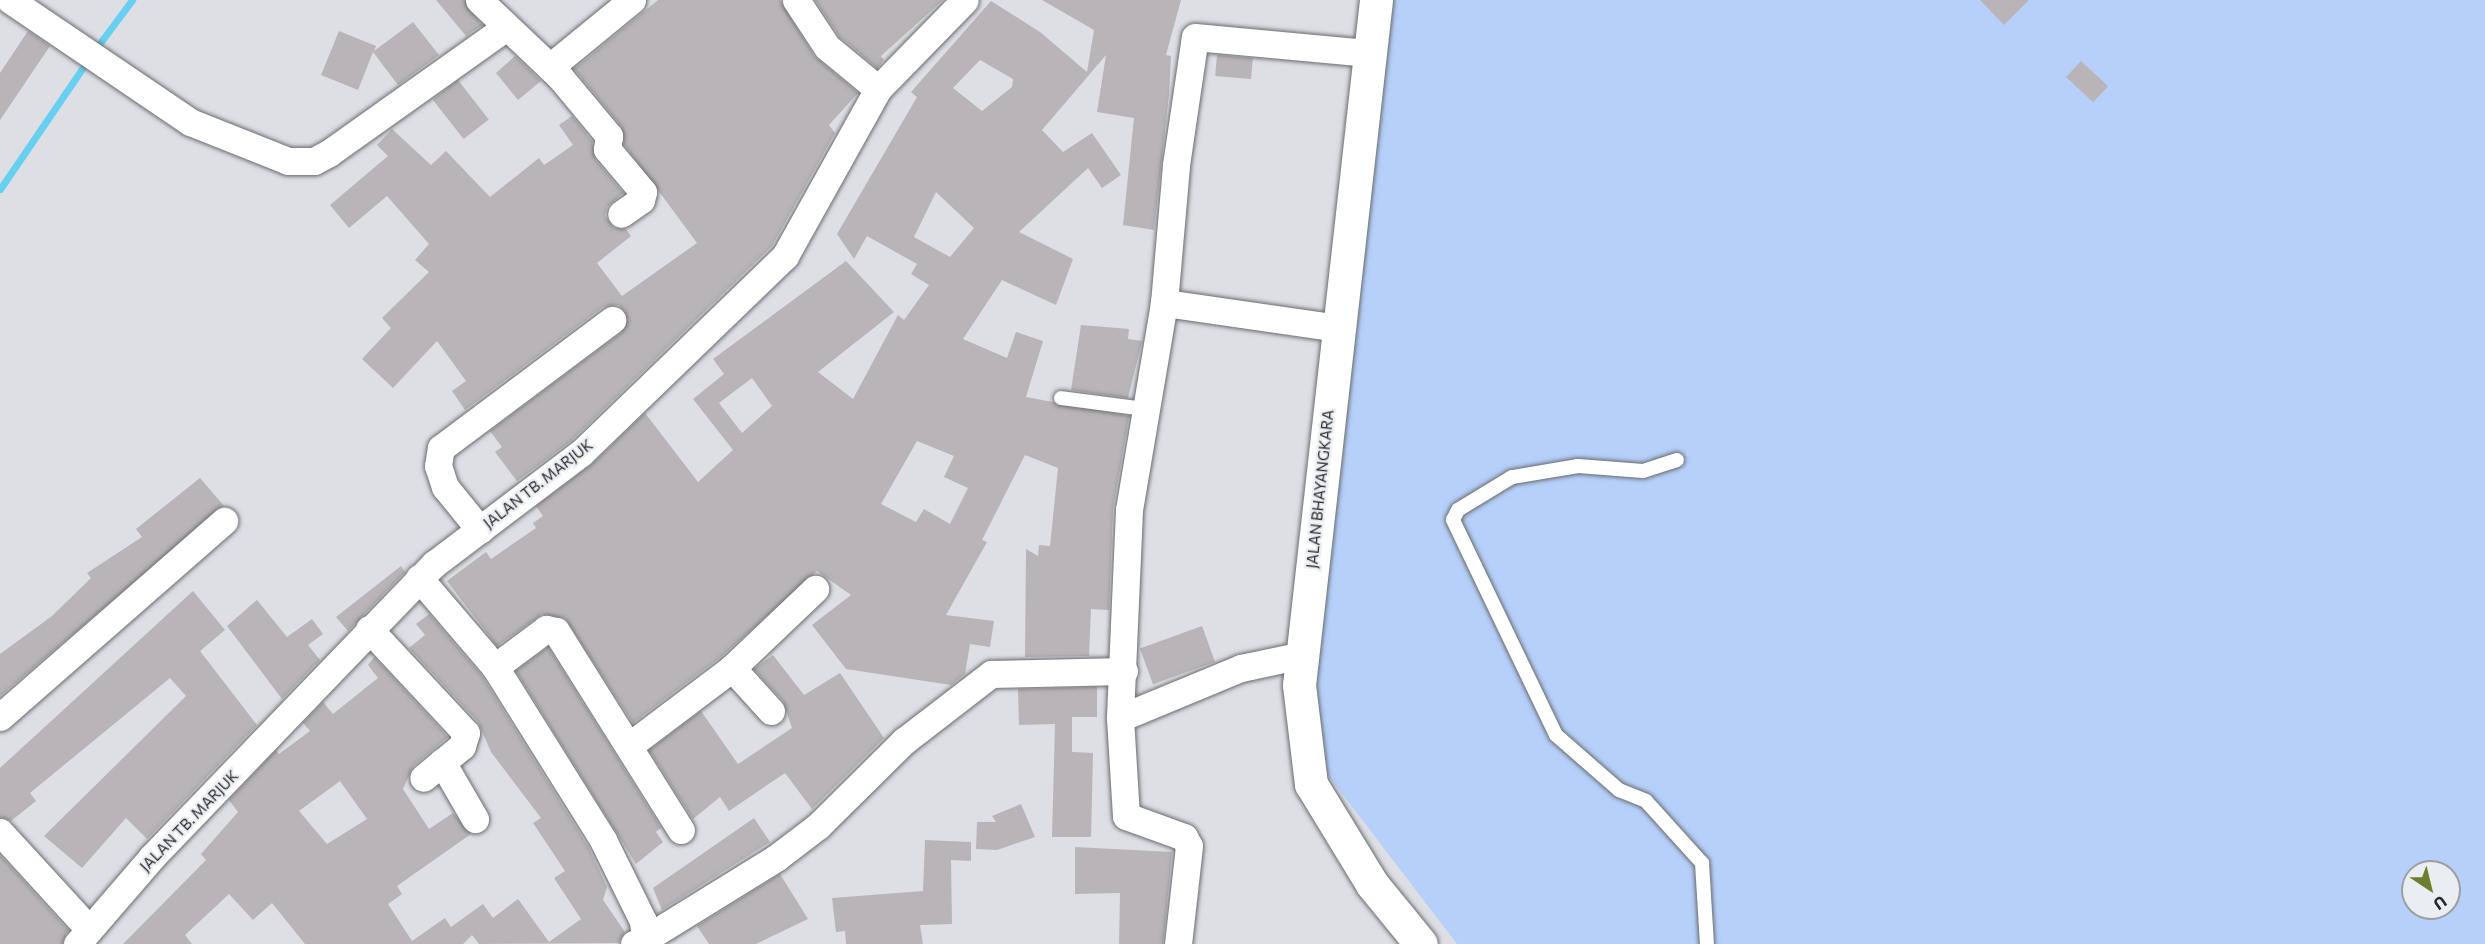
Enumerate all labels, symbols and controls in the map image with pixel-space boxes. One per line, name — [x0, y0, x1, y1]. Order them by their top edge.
street label: JALAN BHAYANGKARA — [1303, 409, 1337, 569]
street label: JALAN TB. MARJUK — [480, 436, 596, 532]
street label: JALAN TB. MARJUK — [136, 767, 242, 875]
north arrow — [2401, 860, 2461, 920]
text: U — [2430, 892, 2451, 915]

